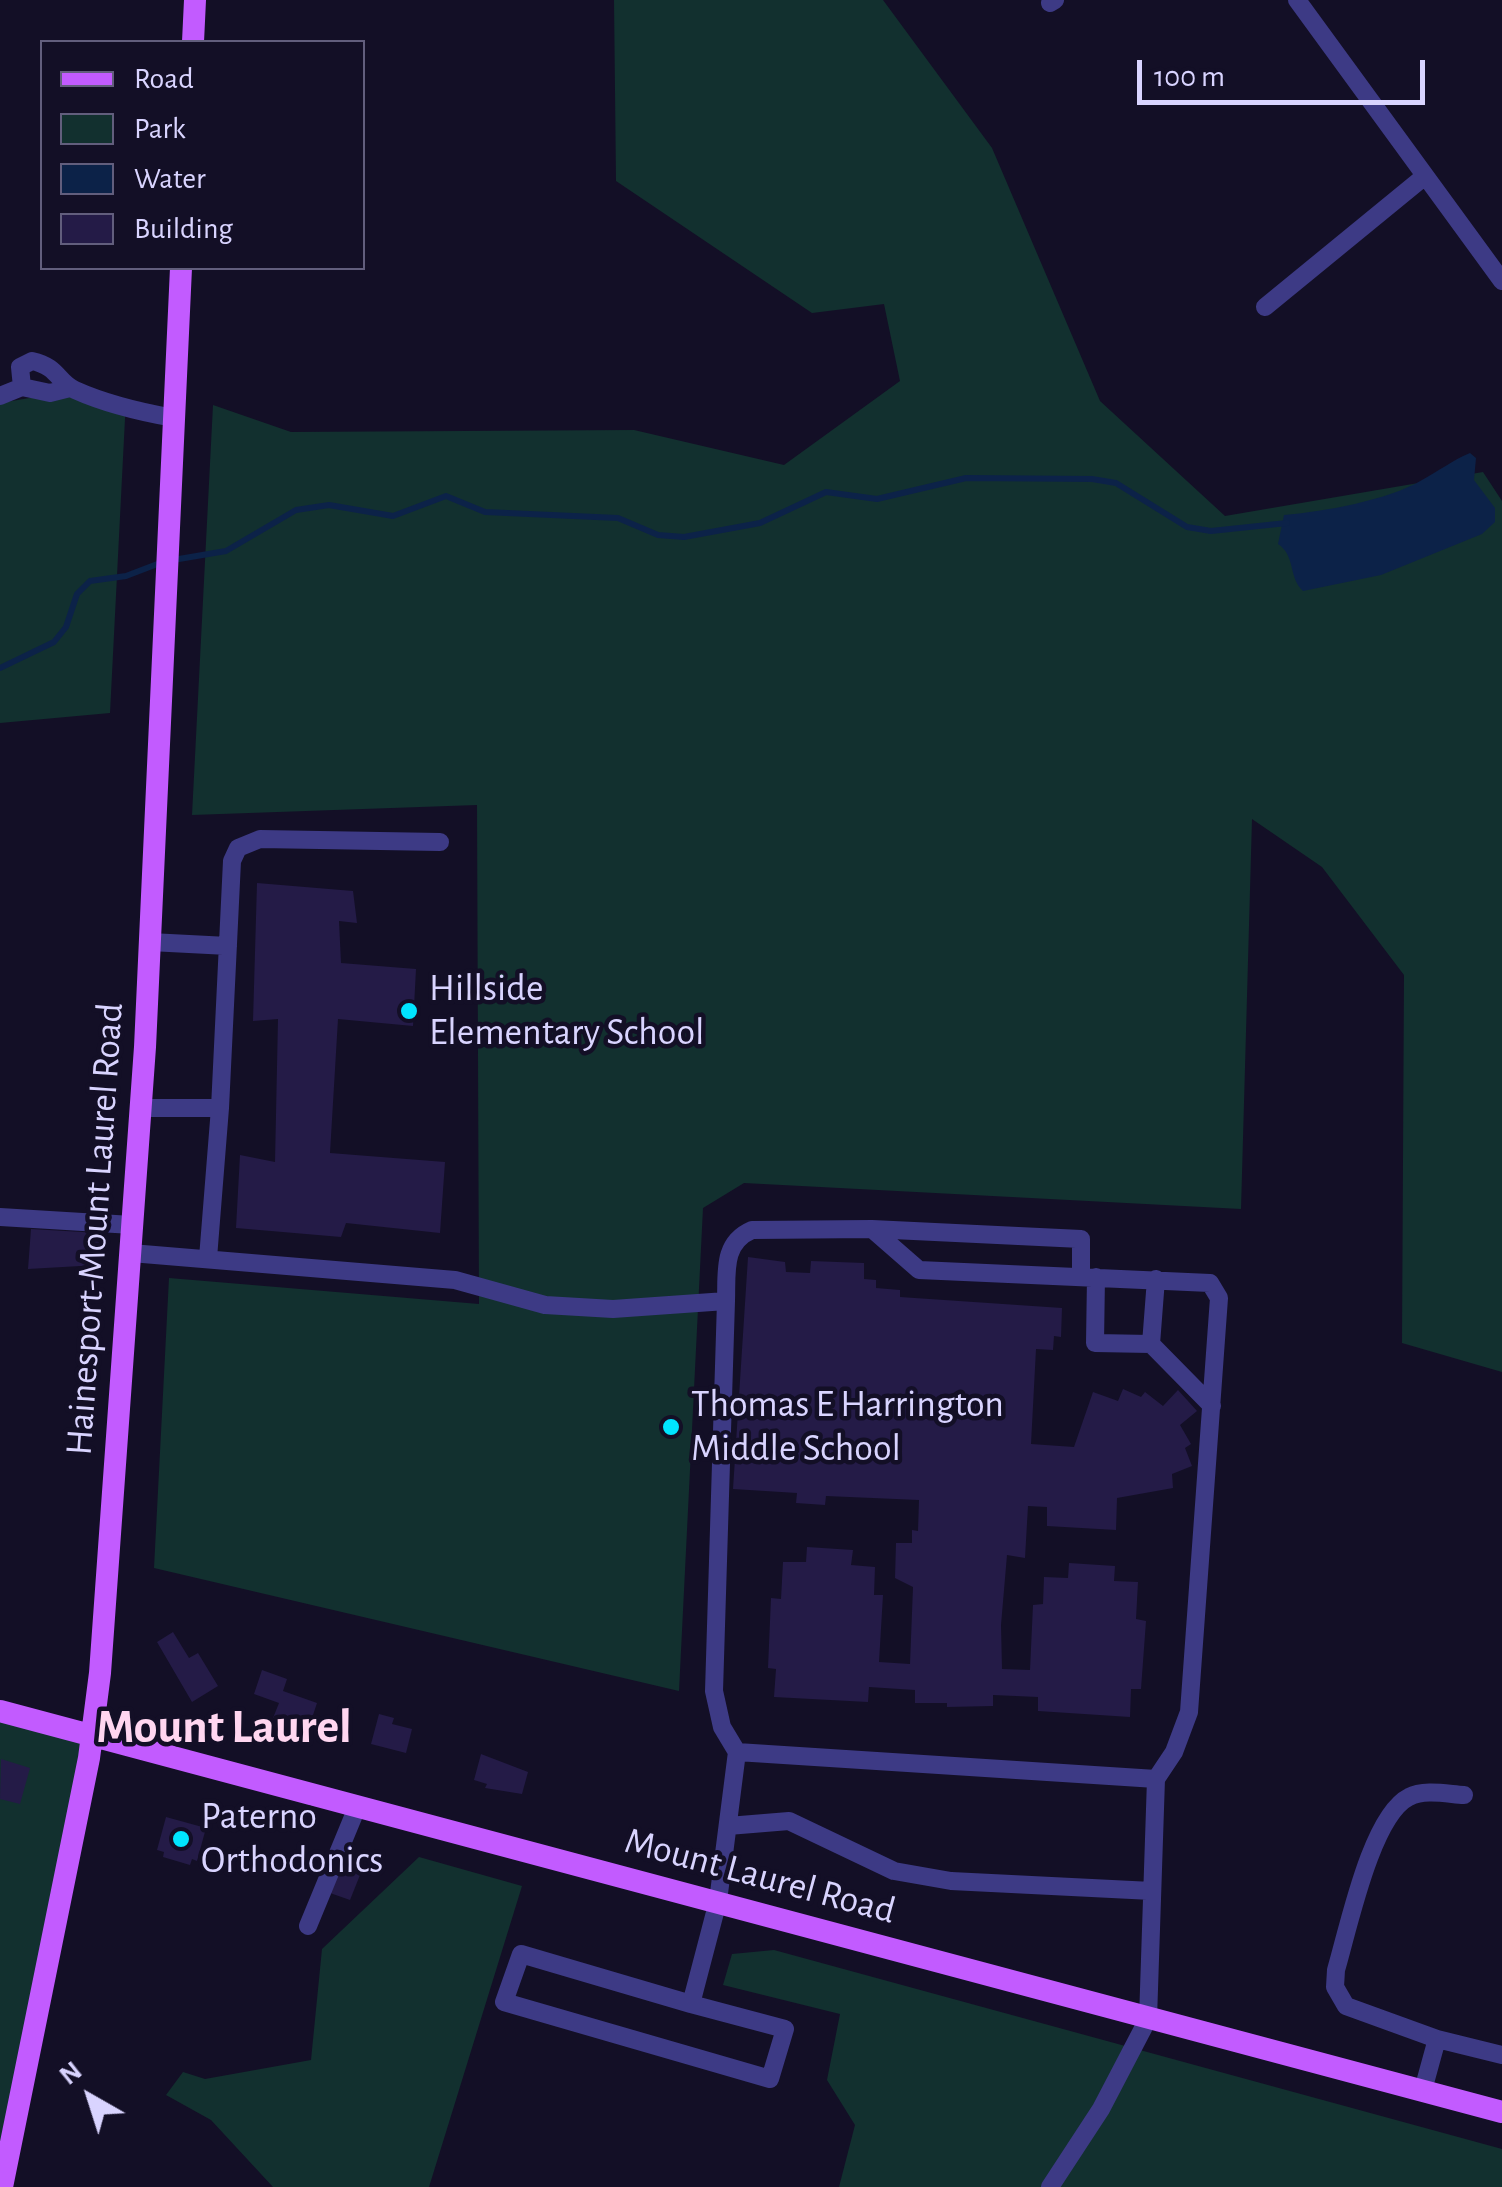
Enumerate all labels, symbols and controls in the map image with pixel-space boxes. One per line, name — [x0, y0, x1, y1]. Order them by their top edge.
legend — [40, 40, 365, 270]
scale bar — [1142, 40, 1430, 102]
text: 100 m — [1154, 62, 1225, 92]
text: Road — [134, 64, 194, 94]
text: Park — [134, 114, 186, 144]
text: Water — [134, 164, 206, 194]
text: Building — [134, 214, 233, 244]
place label: Hillside Elementary School — [429, 966, 704, 1056]
marker: Hillside Elementary School — [398, 1000, 420, 1022]
street label: Hainesport-Mount Laurel Road — [56, 1001, 134, 1457]
place label: Thomas E Harrington Middle School — [691, 1382, 1004, 1472]
marker: Thomas E Harrington Middle School — [660, 1416, 682, 1438]
district label: Mount Laurel — [96, 1699, 352, 1757]
place label: Paterno Orthodonics — [201, 1794, 383, 1884]
street label: Mount Laurel Road — [620, 1818, 900, 1934]
marker: Paterno Orthodonics — [170, 1828, 192, 1850]
north arrow — [40, 2047, 140, 2147]
text: N — [55, 2057, 87, 2091]

